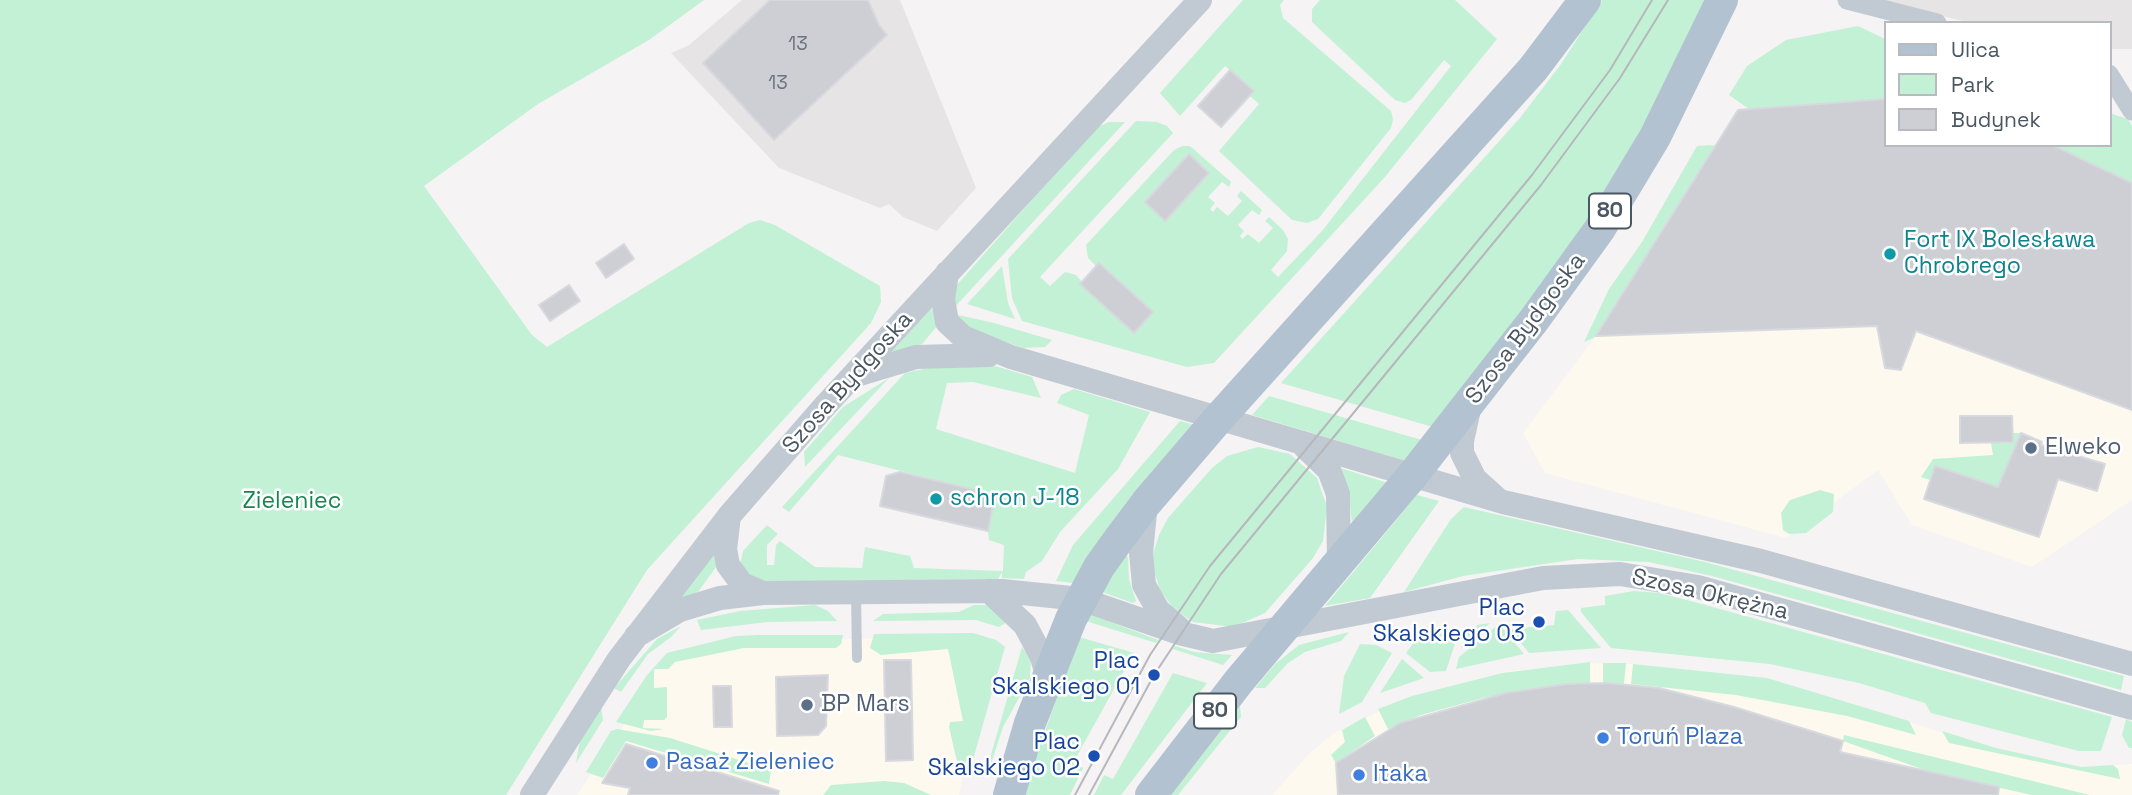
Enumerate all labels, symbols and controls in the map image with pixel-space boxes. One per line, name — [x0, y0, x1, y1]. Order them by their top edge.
legend — [1884, 21, 2111, 147]
house number: 13 — [788, 34, 808, 56]
text: Ulica — [1951, 36, 2000, 63]
text: Park — [1951, 71, 1995, 98]
house number: 13 — [768, 73, 788, 95]
text: Budynek — [1951, 106, 2041, 133]
road number: 80 — [1589, 194, 1631, 228]
place label: Fort IX Bolesława Chrobrego — [1904, 227, 2096, 281]
marker: Fort IX Bolesława Chrobrego — [1882, 246, 1898, 262]
street label: Szosa Bydgoska — [1460, 248, 1592, 410]
street label: Szosa Bydgoska — [777, 306, 919, 460]
place label: Elweko — [2045, 434, 2121, 462]
marker: Elweko — [2023, 440, 2039, 456]
place label: schron J-18 — [950, 485, 1080, 513]
park label: Zieleniec — [243, 488, 341, 516]
marker: schron J-18 — [928, 491, 944, 507]
street label: Szosa Okrężna — [1629, 564, 1791, 626]
place label: Plac Skalskiego 03 — [1373, 595, 1525, 649]
marker: Plac Skalskiego 03 — [1531, 614, 1547, 630]
place label: Plac Skalskiego 01 — [992, 648, 1140, 702]
marker: Plac Skalskiego 01 — [1146, 667, 1162, 683]
place label: BP Mars — [821, 691, 910, 719]
road number: 80 — [1194, 694, 1236, 728]
marker: BP Mars — [799, 697, 815, 713]
place label: Toruń Plaza — [1617, 724, 1743, 752]
place label: Plac Skalskiego 02 — [928, 729, 1080, 783]
marker: Toruń Plaza — [1595, 730, 1611, 746]
marker: Plac Skalskiego 02 — [1086, 748, 1102, 764]
place label: Pasaż Zieleniec — [666, 749, 835, 777]
marker: Pasaż Zieleniec — [644, 755, 660, 771]
place label: Itaka — [1373, 761, 1428, 789]
marker: Itaka — [1351, 767, 1367, 783]

